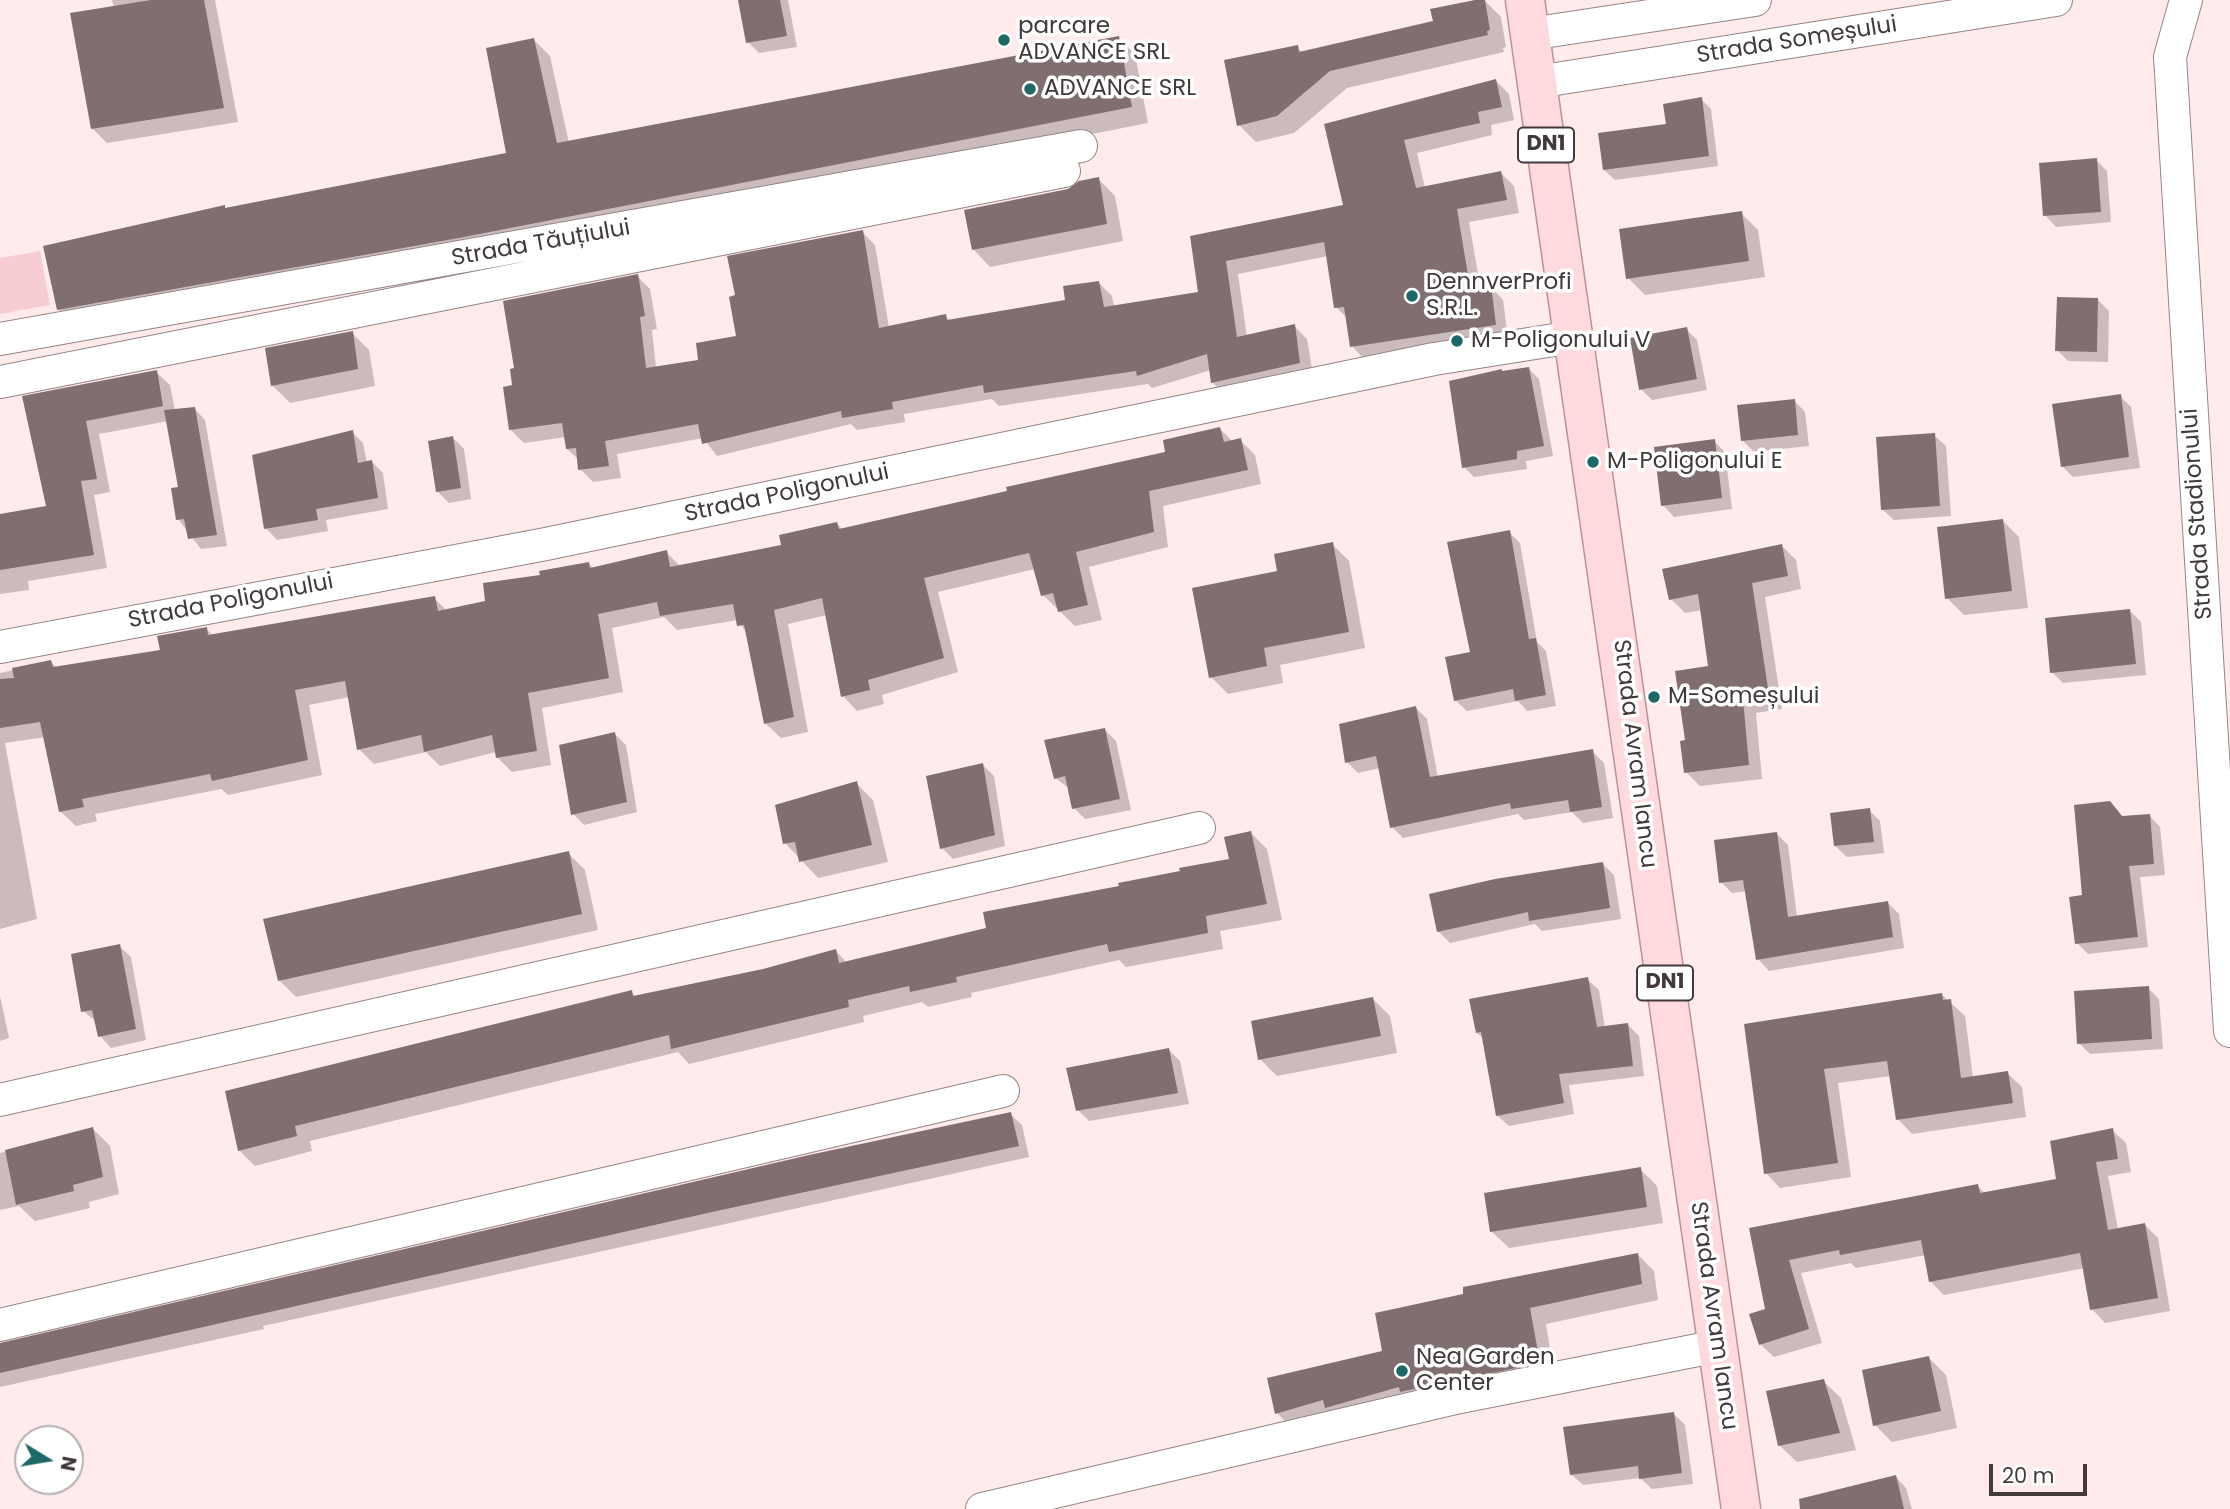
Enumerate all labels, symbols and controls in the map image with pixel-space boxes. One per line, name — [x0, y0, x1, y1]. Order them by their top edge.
street label: Strada Someșului — [1695, 12, 1899, 70]
place label: parcare ADVANCE SRL — [1018, 13, 1170, 67]
marker: parcare ADVANCE SRL — [996, 32, 1012, 48]
place label: ADVANCE SRL — [1044, 75, 1196, 103]
marker: ADVANCE SRL — [1022, 81, 1038, 97]
road number: DN1 — [1518, 128, 1574, 162]
street label: Strada Tăuțiului — [450, 215, 632, 273]
place label: DennverProfi S.R.L. — [1426, 269, 1572, 323]
marker: DennverProfi S.R.L. — [1404, 288, 1420, 304]
place label: M-Poligonului V — [1471, 327, 1650, 355]
marker: M-Poligonului V — [1449, 333, 1465, 349]
street label: Strada Stadionului — [2177, 407, 2219, 621]
place label: M-Poligonului E — [1607, 448, 1783, 476]
marker: M-Poligonului E — [1585, 454, 1601, 470]
street label: Strada Poligonului — [682, 459, 892, 529]
street label: Strada Poligonului — [126, 569, 336, 635]
street label: Strada Avram Iancu — [1606, 638, 1662, 870]
place label: M-Someșului — [1668, 683, 1819, 711]
marker: M-Someșului — [1646, 689, 1662, 705]
road number: DN1 — [1637, 965, 1693, 1000]
street label: Strada Avram Iancu — [1683, 1200, 1743, 1432]
place label: Nea Garden Center — [1416, 1344, 1555, 1398]
marker: Nea Garden Center — [1394, 1363, 1410, 1379]
north arrow — [14, 1425, 84, 1495]
scale bar — [1992, 1450, 2090, 1494]
text: N — [54, 1454, 83, 1473]
text: 20 m — [2002, 1461, 2055, 1490]

